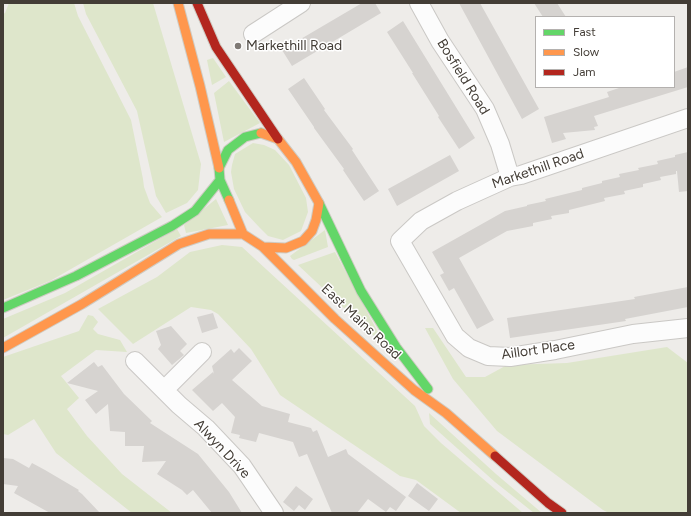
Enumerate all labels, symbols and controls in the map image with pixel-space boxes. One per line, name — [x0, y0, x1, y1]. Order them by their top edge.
legend — [535, 16, 675, 88]
text: Fast — [573, 25, 596, 39]
street label: Bosfield Road — [433, 36, 493, 118]
place label: Markethill Road — [246, 38, 342, 54]
marker: Markethill Road — [233, 41, 243, 51]
text: Slow — [573, 45, 599, 59]
text: Jam — [573, 65, 596, 79]
street label: Markethill Road — [490, 145, 586, 193]
street label: East Mains Road — [318, 281, 404, 363]
street label: Aillort Place — [500, 337, 576, 363]
street label: Alwyn Drive — [190, 416, 254, 482]

